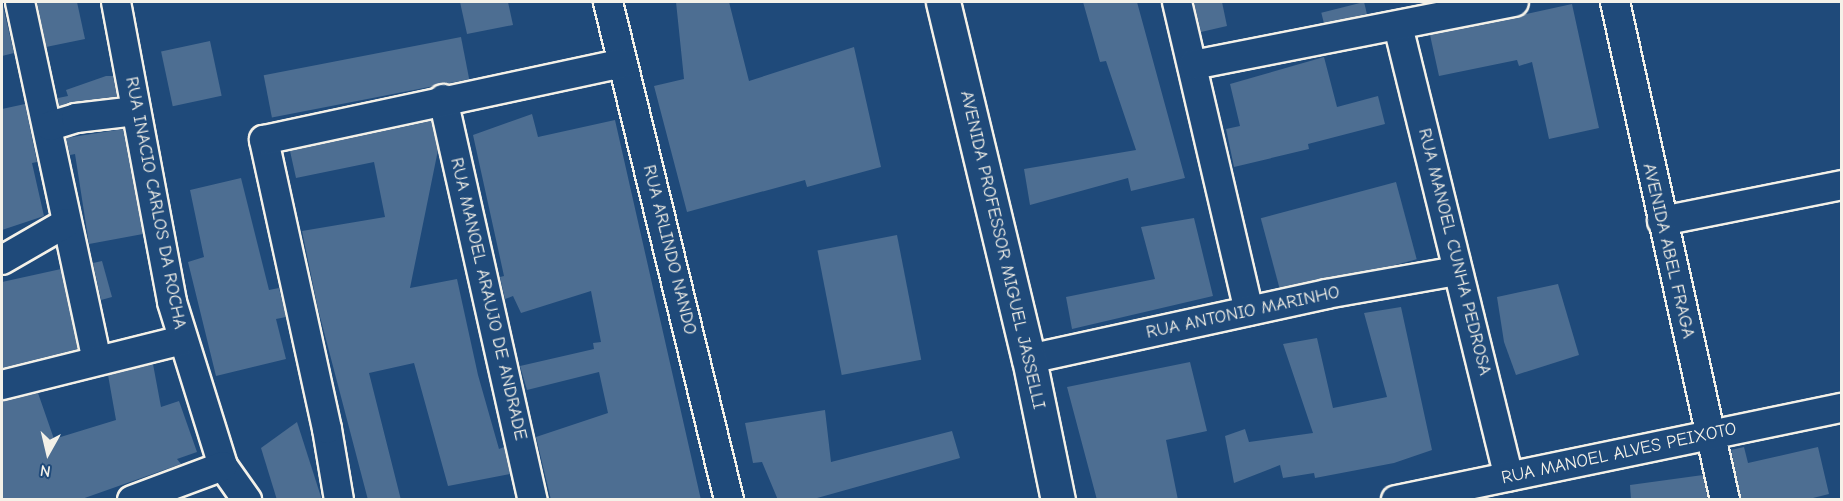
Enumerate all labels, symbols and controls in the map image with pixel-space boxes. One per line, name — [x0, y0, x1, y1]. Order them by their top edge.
street label: RUA INACIO CARLOS DA ROCHA — [120, 75, 190, 331]
street label: AVENIDA PROFESSOR MIGUEL JASSELLI — [955, 89, 1049, 411]
street label: RUA MANOEL CUNHA PEDROSA — [1413, 126, 1495, 378]
street label: RUA MANOEL ARAUJO DE ANDRADE — [445, 156, 531, 442]
street label: AVENIDA ABEL FRAGA — [1637, 161, 1699, 341]
street label: RUA ARLINDO NANDO — [637, 163, 701, 337]
street label: RUA ANTONIO MARINHO — [1144, 282, 1342, 344]
street label: RUA MANOEL ALVES PEIXOTO — [1499, 419, 1739, 489]
north arrow — [18, 423, 78, 483]
text: N — [39, 461, 52, 480]

